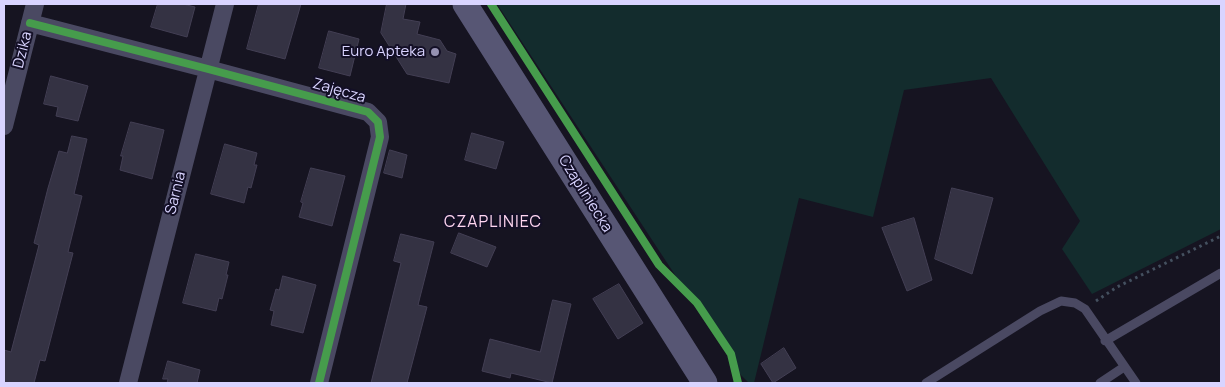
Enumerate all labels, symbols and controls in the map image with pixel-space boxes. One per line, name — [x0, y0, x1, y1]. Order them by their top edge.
street label: Dzika — [10, 30, 36, 70]
place label: Euro Apteka — [342, 43, 425, 61]
marker: Euro Apteka — [429, 46, 441, 58]
street label: Zajęcza — [310, 75, 368, 107]
street label: Czapliniecka — [554, 152, 616, 236]
street label: Sarnia — [162, 170, 190, 216]
district label: CZAPLINIEC — [443, 213, 543, 233]

